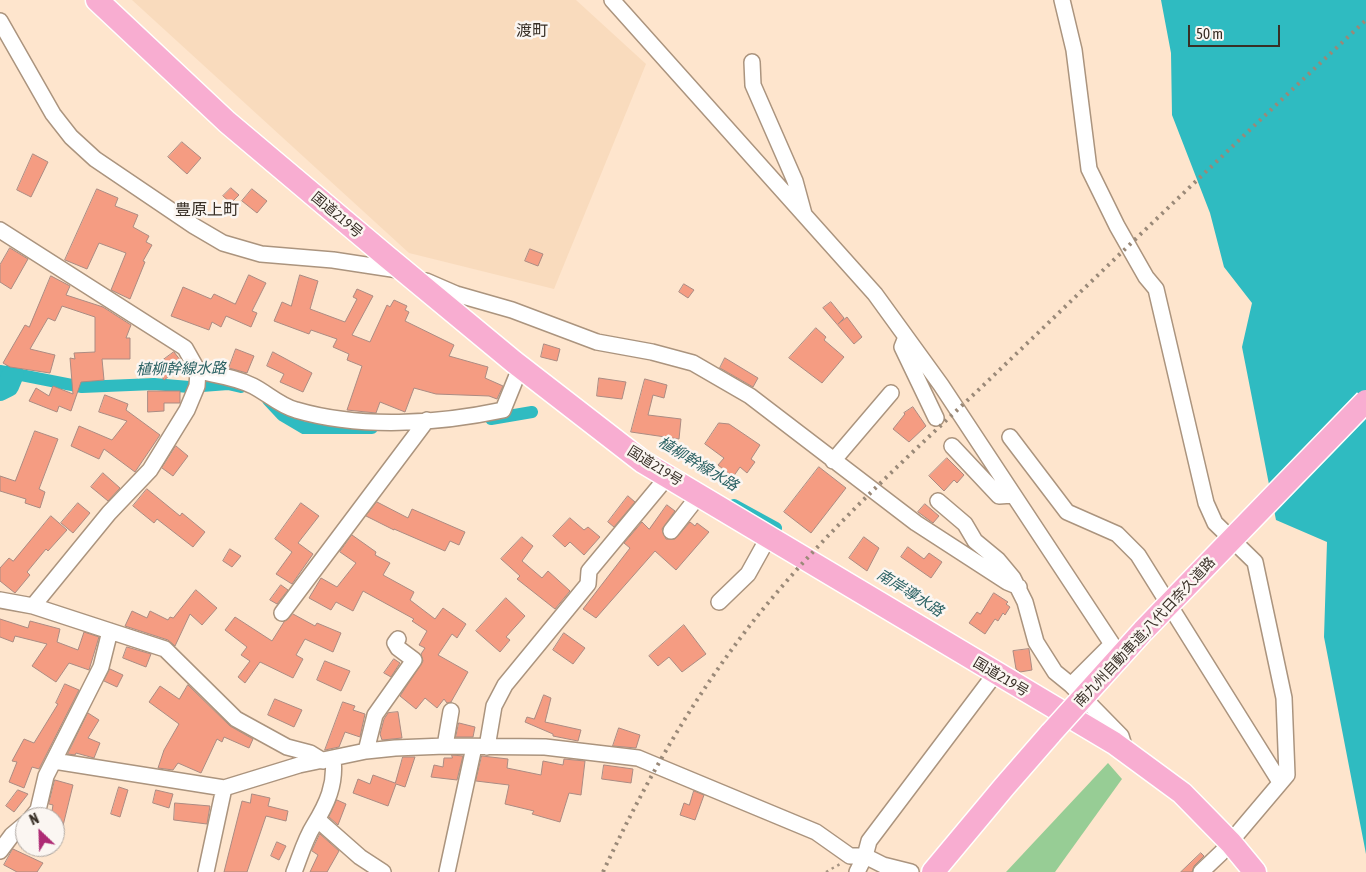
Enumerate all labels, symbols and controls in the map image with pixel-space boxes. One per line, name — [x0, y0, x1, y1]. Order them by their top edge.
scale bar — [1191, 15, 1284, 47]
district label: 渡町 — [516, 21, 548, 41]
text: 50 m — [1196, 25, 1223, 42]
street label: 国道219号 — [308, 189, 366, 241]
district label: 豊原上町 — [175, 200, 239, 220]
water label: 植柳幹線水路 — [136, 359, 226, 379]
water label: 植柳幹線水路 — [655, 433, 741, 495]
street label: 国道219号 — [624, 443, 686, 489]
street label: 南九州自動車道;八代日奈久道路 — [1071, 554, 1219, 710]
water label: 南岸導水路 — [873, 565, 947, 621]
street label: 国道219号 — [970, 654, 1032, 700]
north arrow — [15, 807, 65, 857]
text: N — [27, 810, 41, 828]

